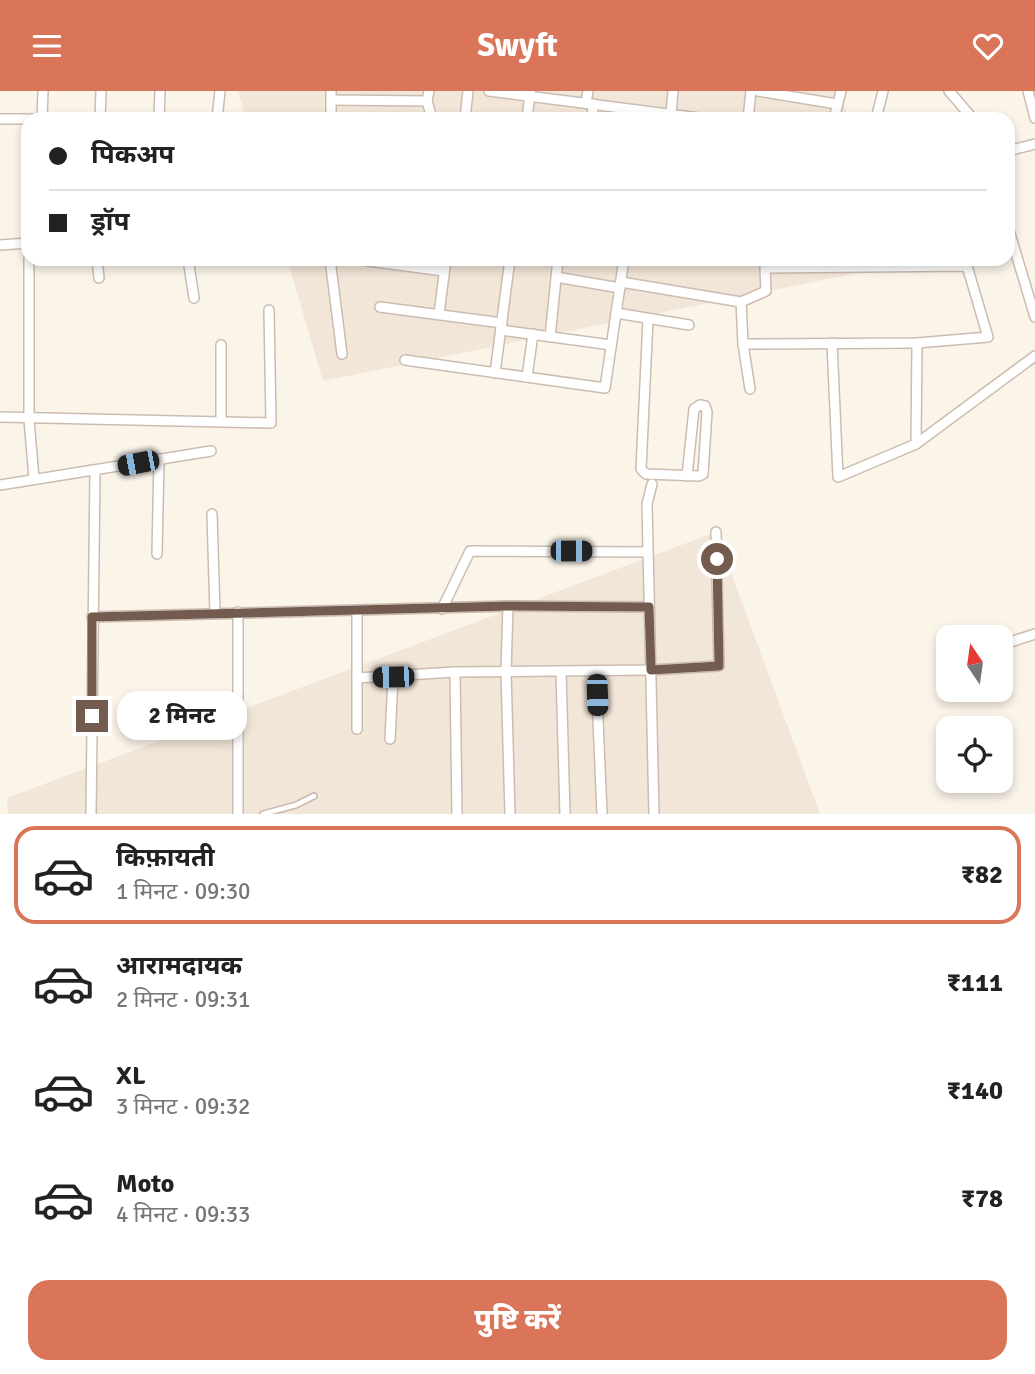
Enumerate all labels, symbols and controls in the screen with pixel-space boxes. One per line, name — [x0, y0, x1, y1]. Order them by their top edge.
text: Swyft — [477, 26, 558, 65]
icon: menu — [28, 27, 66, 65]
icon: heart — [969, 27, 1007, 65]
text: पिकअप — [91, 139, 174, 171]
text: ड्रॉप — [91, 206, 129, 238]
car — [116, 449, 161, 477]
car — [551, 541, 593, 562]
route start — [701, 543, 733, 575]
north arrow — [936, 625, 1013, 702]
map controls — [936, 625, 1013, 793]
car — [372, 666, 415, 688]
car — [586, 674, 609, 716]
callout: 2 मिनट — [116, 691, 246, 741]
route end — [76, 700, 108, 732]
text: 2 मिनट — [149, 701, 216, 730]
button: locate — [936, 716, 1013, 793]
text: किफ़ायती — [116, 842, 215, 874]
icon: car — [32, 844, 95, 907]
text: ₹82 — [961, 859, 1003, 891]
text: 1 मिनट · 09:30 — [116, 877, 251, 906]
text: आरामदायक — [116, 950, 242, 982]
icon: car — [32, 952, 95, 1015]
text: ₹111 — [947, 967, 1003, 999]
text: 2 मिनट · 09:31 — [116, 985, 251, 1014]
icon: car — [32, 1060, 95, 1123]
text: XL — [116, 1060, 146, 1092]
text: ₹140 — [947, 1075, 1003, 1107]
text: 3 मिनट · 09:32 — [116, 1092, 251, 1121]
icon: car — [32, 1168, 95, 1231]
text: Moto — [116, 1168, 174, 1200]
text: ₹78 — [961, 1183, 1003, 1215]
text: 4 मिनट · 09:33 — [116, 1200, 251, 1229]
button: पुष्टि करें — [28, 1280, 1007, 1360]

